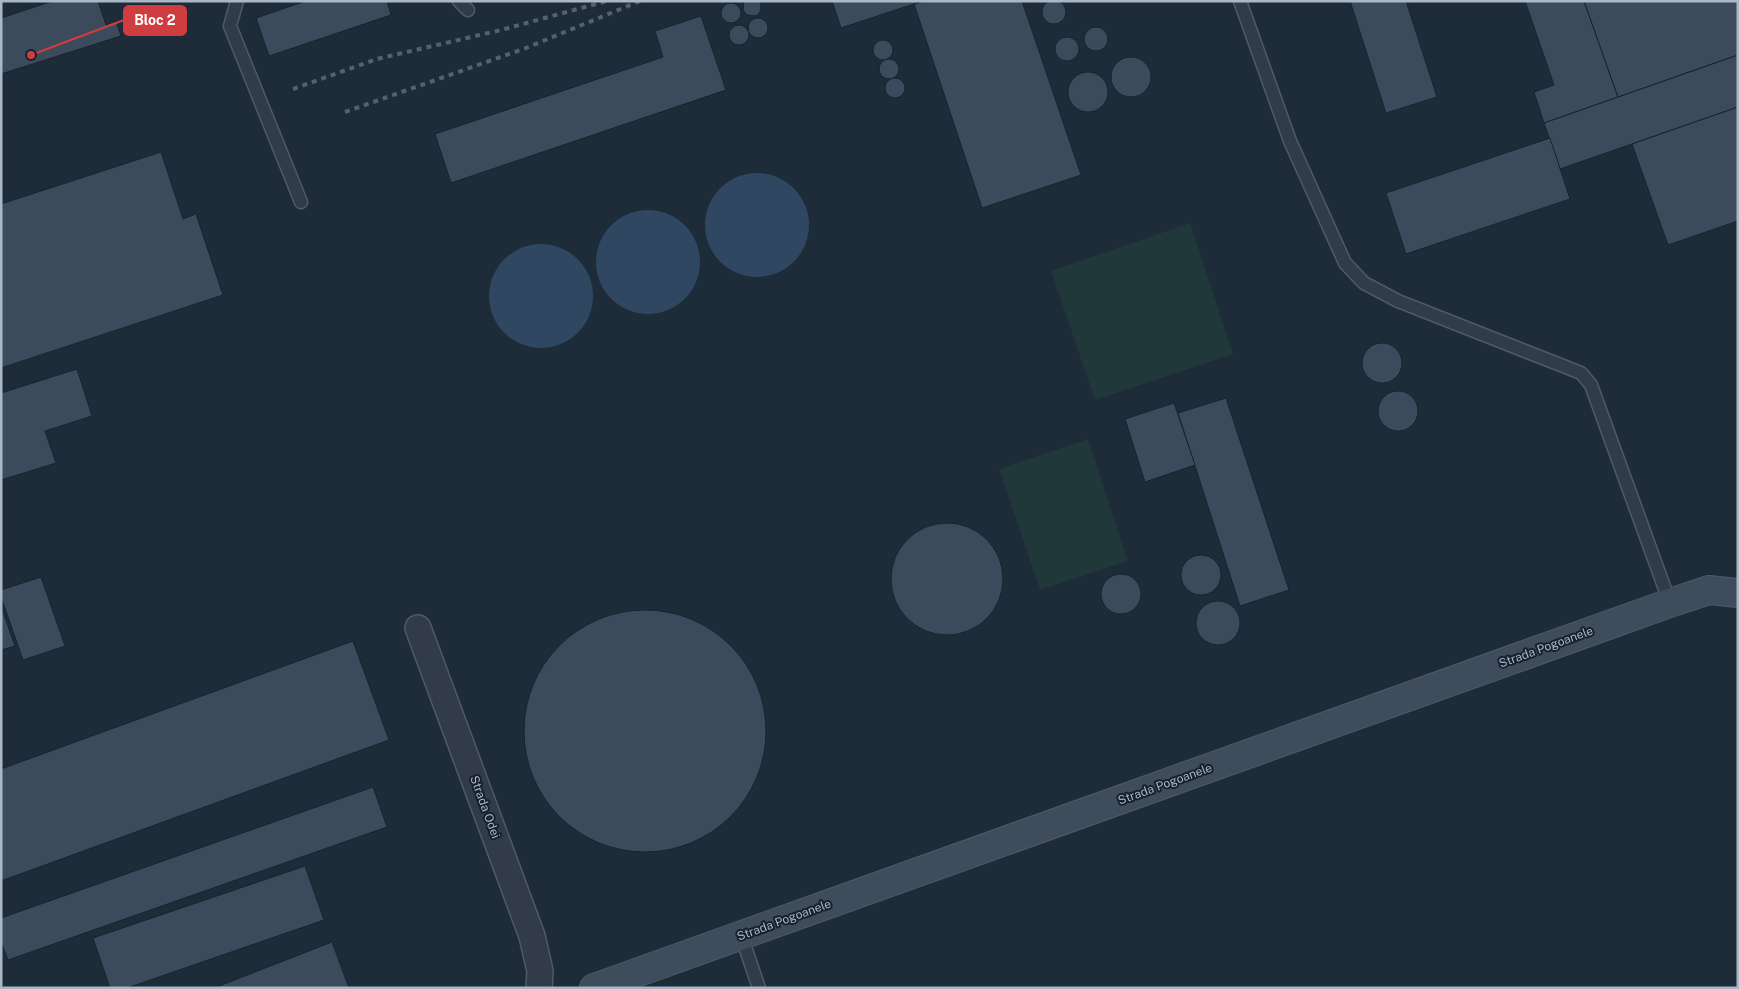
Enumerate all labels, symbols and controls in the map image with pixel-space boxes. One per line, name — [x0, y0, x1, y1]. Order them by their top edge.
callout: Bloc 2 — [124, 6, 186, 35]
text: Bloc 2 — [134, 12, 176, 28]
street label: Strada Pogoanele — [1497, 623, 1595, 671]
street label: Strada Pogoanele — [1116, 760, 1214, 808]
street label: Strada Odei — [467, 774, 503, 840]
street label: Strada Pogoanele — [735, 896, 833, 944]

